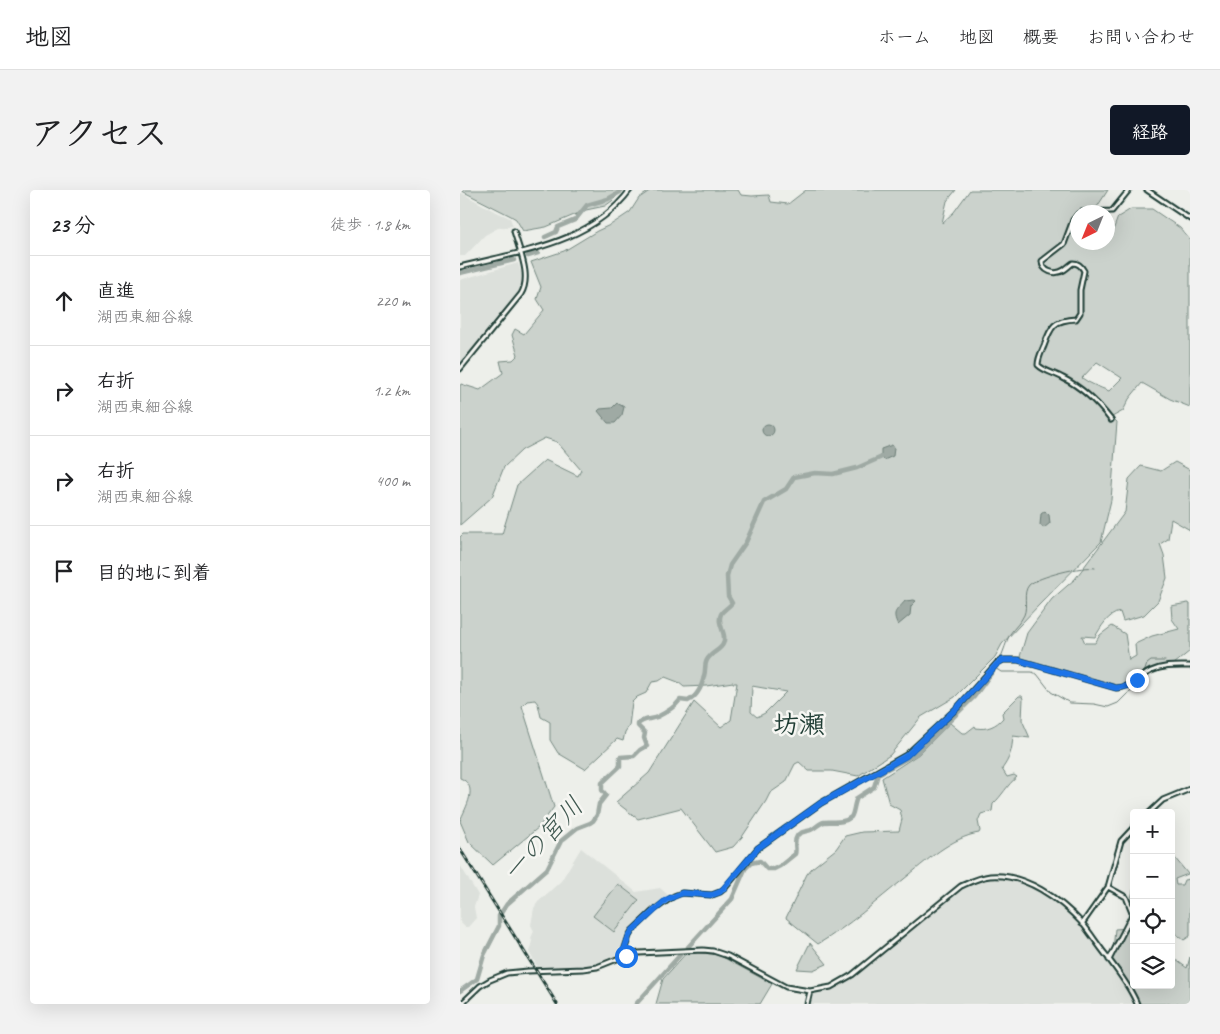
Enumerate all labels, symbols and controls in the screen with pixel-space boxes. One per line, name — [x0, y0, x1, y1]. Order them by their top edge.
text: 地図 — [25, 22, 73, 52]
text: ホーム — [878, 26, 931, 48]
text: 地図 — [959, 26, 995, 48]
text: 概要 — [1023, 26, 1059, 48]
text: お問い合わせ — [1087, 26, 1195, 48]
button: 経路 — [1110, 105, 1190, 155]
text: アクセス — [30, 111, 168, 156]
north arrow — [1070, 205, 1115, 250]
text: 23 分 — [50, 212, 95, 238]
text: 徒歩 · 1.8 km — [330, 215, 410, 235]
text: 直進 — [97, 279, 135, 303]
icon: ahead — [50, 287, 78, 315]
text: 220 m — [376, 291, 410, 311]
text: 湖西東細谷線 — [97, 307, 193, 327]
text: 右折 — [97, 369, 135, 393]
icon: right — [50, 377, 78, 405]
text: 1.2 km — [373, 381, 410, 401]
text: 湖西東細谷線 — [97, 397, 193, 417]
text: 右折 — [97, 459, 135, 483]
icon: right — [50, 467, 78, 495]
text: 400 m — [376, 471, 410, 491]
text: 湖西東細谷線 — [97, 487, 193, 507]
icon: arrive — [50, 557, 78, 585]
text: 目的地に到着 — [97, 561, 211, 585]
route end — [1126, 669, 1149, 692]
district label: 坊瀬 — [773, 708, 825, 741]
water label: 一の宮川 — [495, 790, 591, 888]
map controls — [1130, 809, 1175, 989]
button: + — [1130, 809, 1175, 854]
button: − — [1130, 854, 1175, 899]
button: locate — [1130, 899, 1175, 944]
button: layers — [1130, 944, 1175, 989]
route start — [615, 945, 638, 968]

